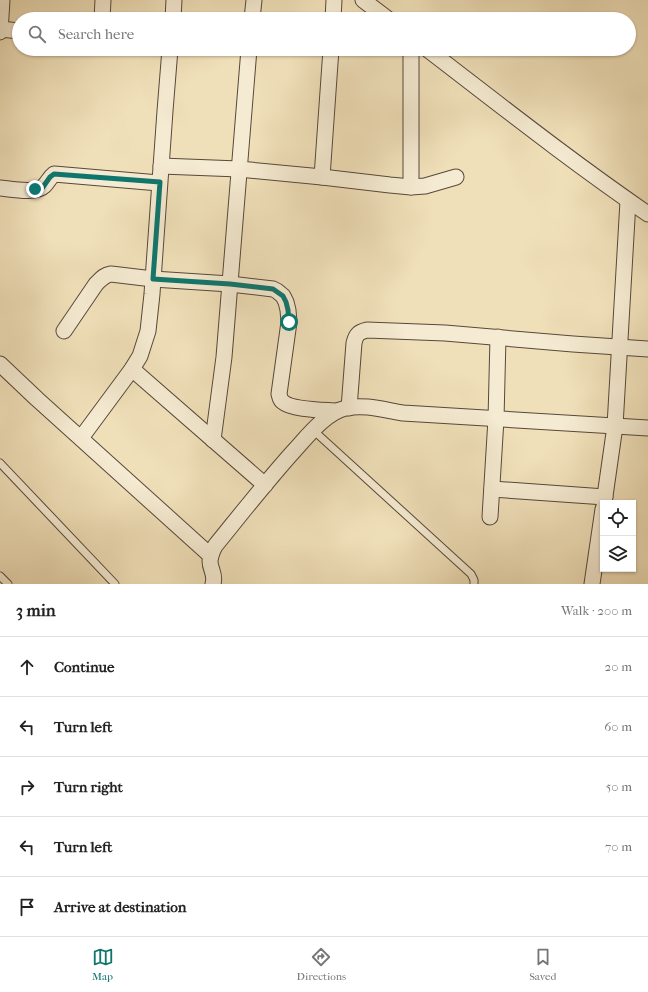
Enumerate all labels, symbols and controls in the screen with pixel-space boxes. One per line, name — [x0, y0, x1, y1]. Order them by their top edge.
search box — [12, 12, 636, 56]
icon: search — [26, 23, 48, 45]
text: Search here — [58, 25, 134, 43]
route end — [26, 180, 44, 198]
route start — [280, 313, 298, 331]
map controls — [600, 500, 636, 572]
button: locate — [600, 500, 636, 536]
button: layers — [600, 536, 636, 572]
text: 3 min — [16, 600, 56, 620]
text: Walk · 200 m — [561, 603, 632, 618]
icon: ahead — [16, 656, 38, 678]
text: Continue — [54, 658, 114, 676]
text: 20 m — [605, 659, 632, 674]
icon: left — [16, 716, 38, 738]
text: Turn left — [54, 718, 112, 736]
text: 60 m — [604, 719, 632, 734]
icon: right — [16, 776, 38, 798]
text: Turn right — [54, 778, 123, 796]
text: 50 m — [606, 779, 632, 794]
icon: left — [16, 836, 38, 858]
text: Turn left — [54, 838, 112, 856]
text: 70 m — [605, 839, 632, 854]
icon: arrive — [16, 896, 38, 918]
text: Arrive at destination — [54, 898, 186, 916]
tab: Map — [92, 946, 114, 983]
tab: Directions — [297, 946, 346, 983]
tab: Saved — [529, 946, 556, 983]

